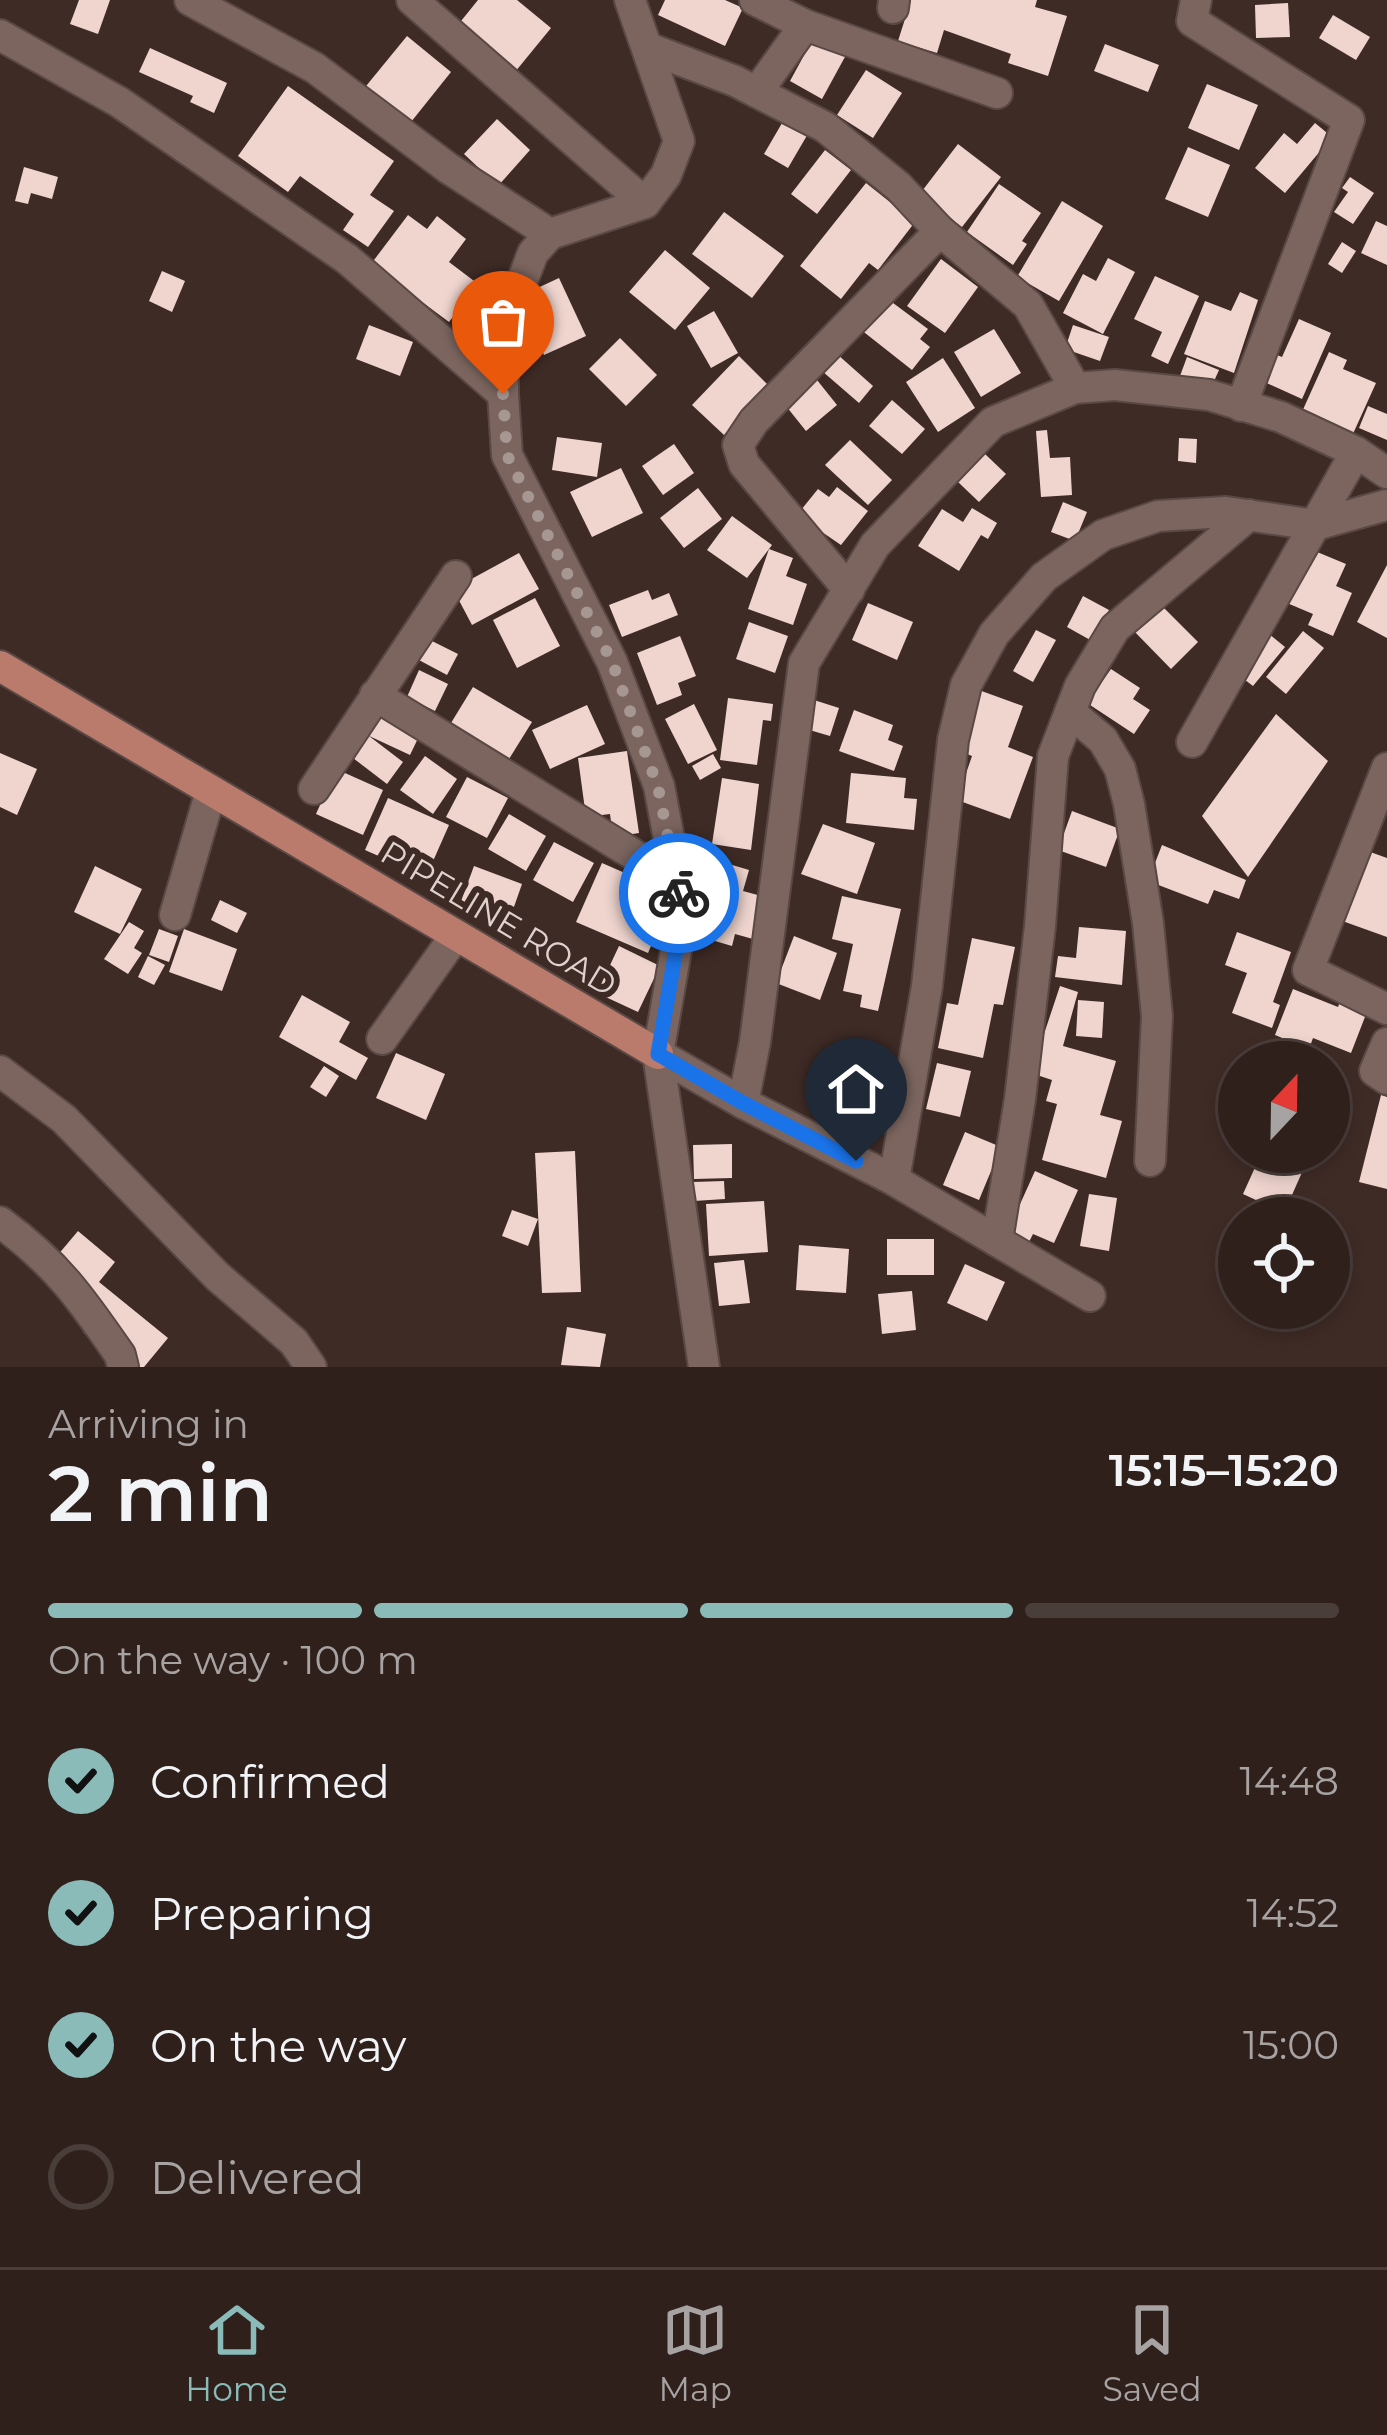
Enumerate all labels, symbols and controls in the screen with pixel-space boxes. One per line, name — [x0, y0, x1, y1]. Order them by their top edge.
pin — [452, 271, 554, 394]
icon: bag — [470, 289, 536, 355]
street label: PIPELINE ROAD — [374, 832, 624, 1004]
courier — [619, 833, 739, 953]
icon: bike — [646, 860, 712, 926]
pin — [805, 1038, 907, 1161]
north arrow — [1218, 1041, 1350, 1173]
map controls — [1218, 1041, 1350, 1329]
icon: home — [823, 1056, 889, 1122]
button: locate — [1218, 1197, 1350, 1329]
text: Arriving in — [48, 1400, 249, 1448]
text: 15:15–15:20 — [1109, 1442, 1339, 1497]
text: 2 min — [48, 1445, 273, 1541]
text: On the way · 100 m — [48, 1636, 418, 1684]
icon: check — [48, 1748, 114, 1814]
text: Confirmed — [150, 1754, 390, 1809]
text: 14:48 — [1240, 1757, 1339, 1805]
icon: check — [48, 1880, 114, 1946]
text: Preparing — [150, 1886, 374, 1941]
text: 14:52 — [1247, 1889, 1339, 1937]
icon: check — [48, 2012, 114, 2078]
text: On the way — [150, 2018, 406, 2073]
text: 15:00 — [1243, 2021, 1339, 2069]
text: Delivered — [150, 2150, 365, 2205]
tab: Home — [185, 2297, 288, 2409]
tab: Map — [658, 2297, 732, 2409]
tab: Saved — [1103, 2297, 1202, 2409]

